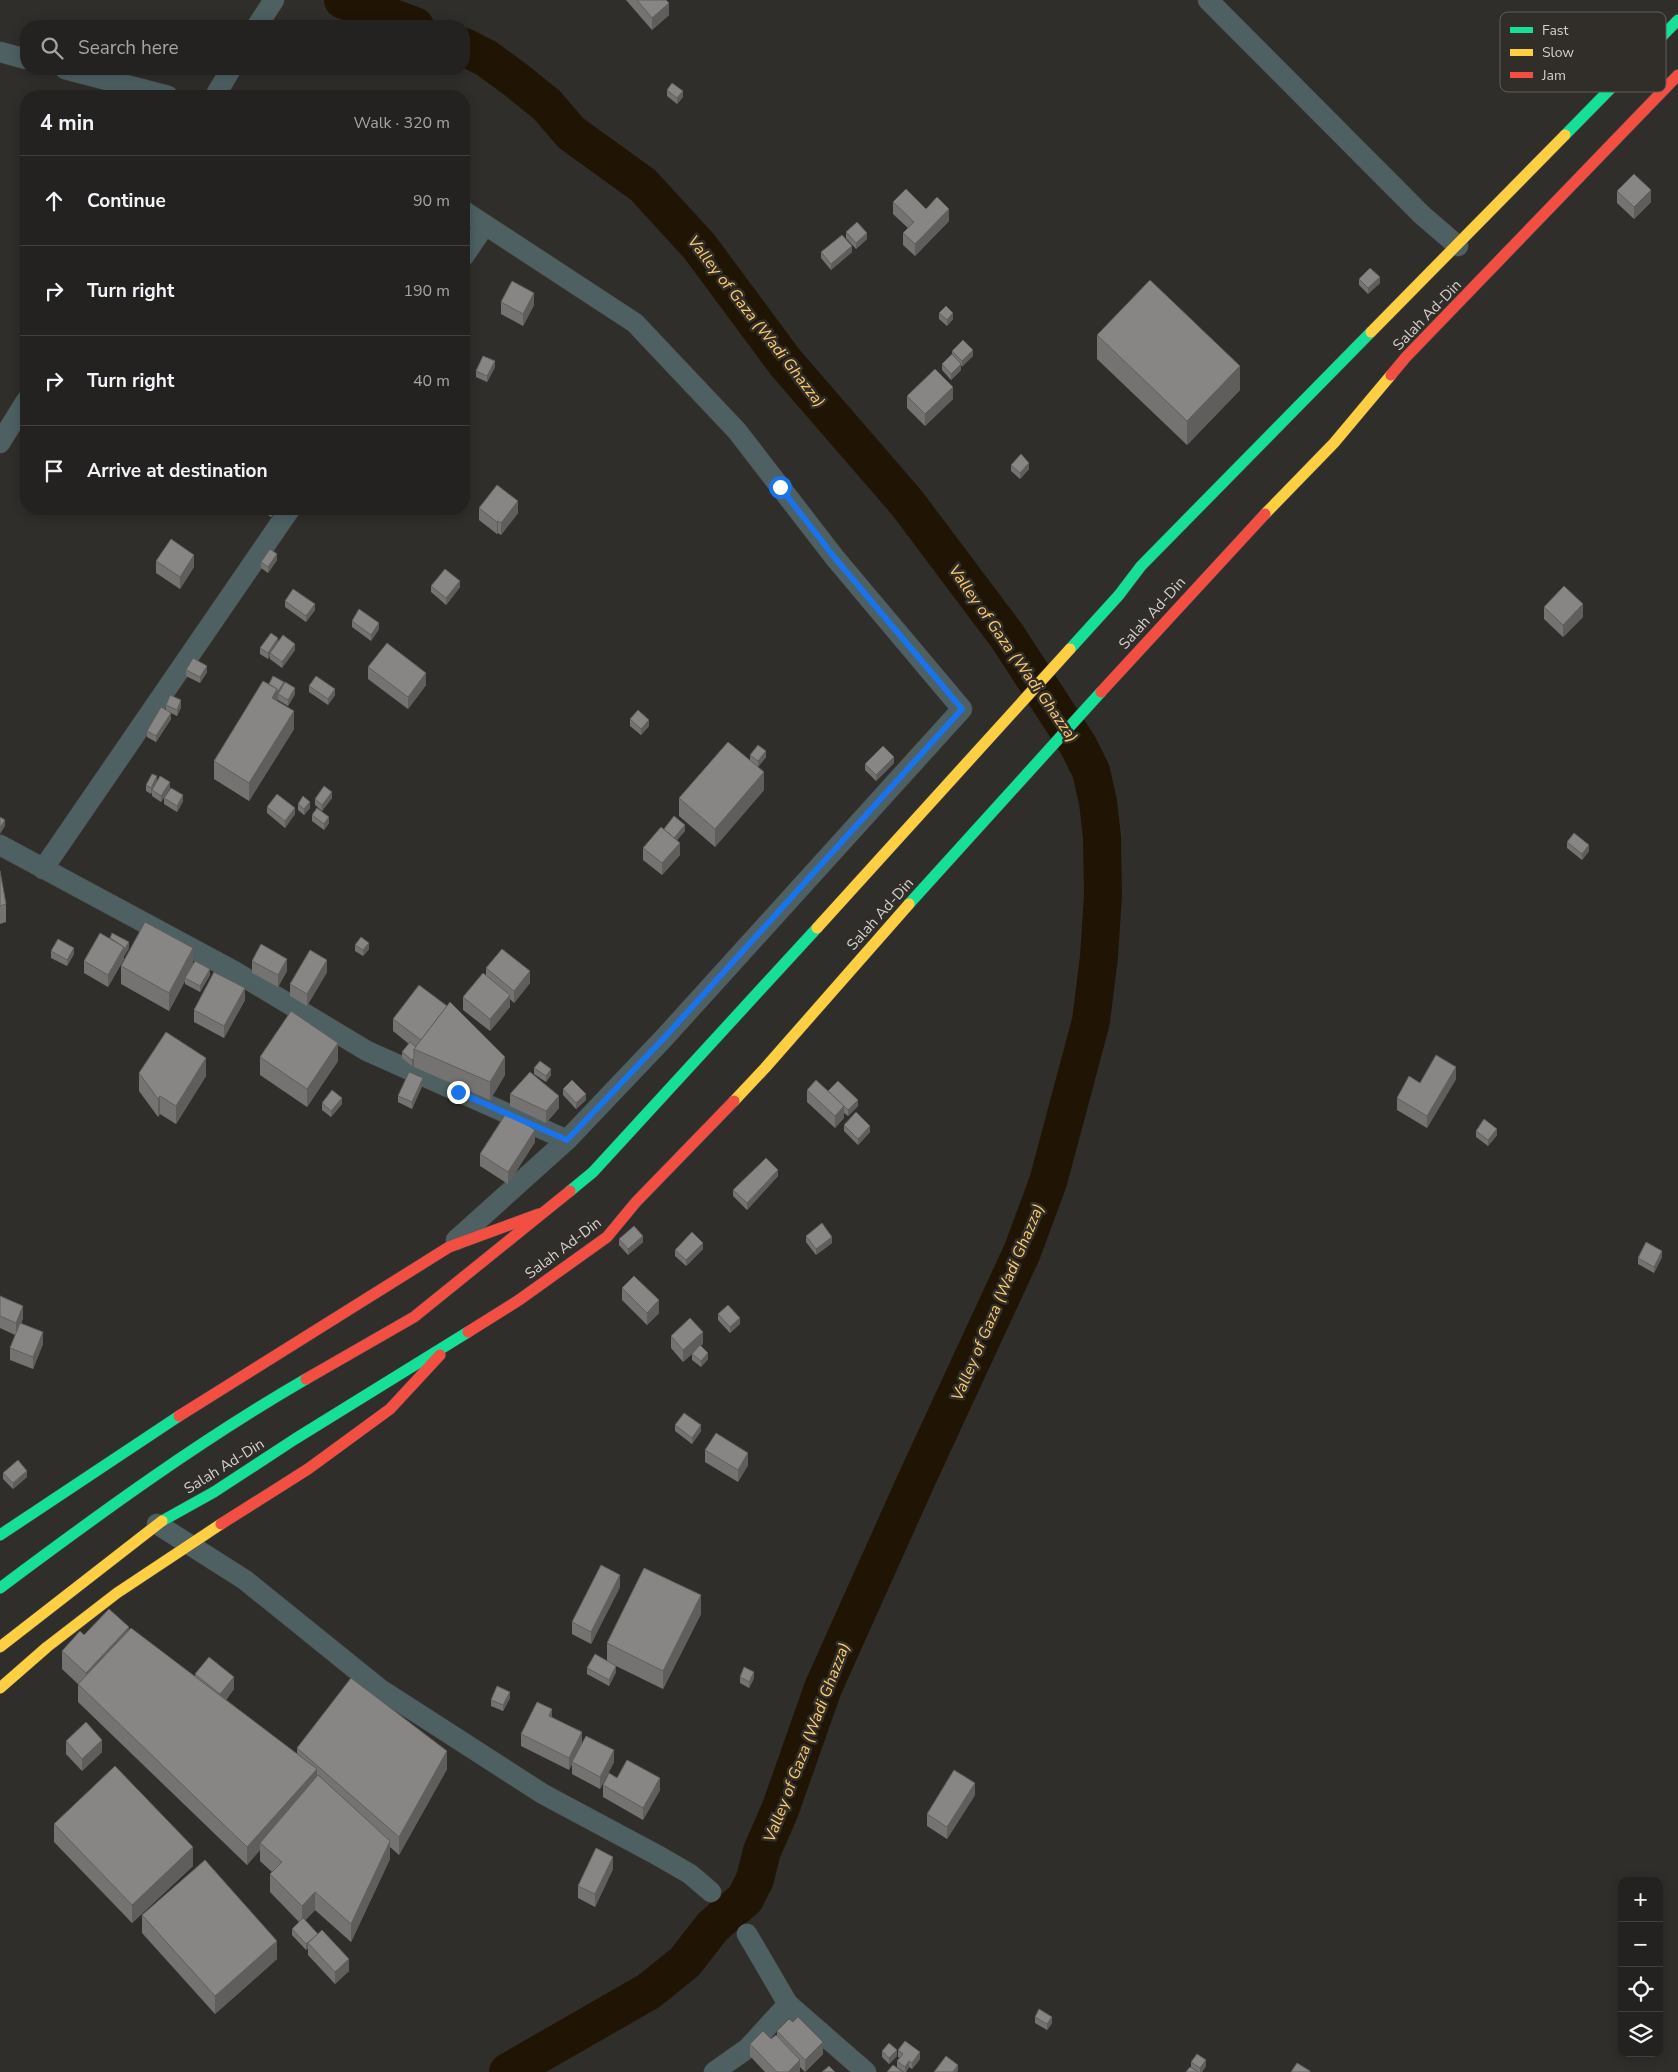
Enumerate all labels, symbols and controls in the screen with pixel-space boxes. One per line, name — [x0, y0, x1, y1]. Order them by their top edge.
legend — [1500, 12, 1666, 92]
search box — [20, 20, 470, 75]
text: Fast — [1542, 21, 1568, 40]
icon: search — [38, 34, 66, 62]
text: Search here — [78, 35, 179, 61]
text: Slow — [1542, 43, 1574, 62]
text: Jam — [1541, 66, 1566, 85]
text: 4 min — [40, 109, 94, 137]
text: Walk · 320 m — [354, 112, 450, 134]
icon: ahead — [40, 187, 68, 215]
text: Continue — [87, 188, 166, 214]
text: 90 m — [413, 190, 450, 212]
water label: Valley of Gaza (Wadi Ghazza) — [682, 231, 830, 412]
street label: Salah Ad-Din — [1388, 275, 1466, 355]
icon: right — [40, 277, 68, 305]
text: Turn right — [87, 278, 174, 304]
text: 190 m — [403, 280, 450, 302]
icon: right — [40, 367, 68, 395]
text: Turn right — [87, 368, 174, 394]
text: 40 m — [413, 370, 450, 392]
icon: arrive — [40, 457, 68, 485]
text: Arrive at destination — [87, 458, 268, 484]
route start — [769, 476, 792, 499]
water label: Valley of Gaza (Wadi Ghazza) — [943, 560, 1083, 747]
street label: Salah Ad-Din — [1114, 572, 1190, 654]
street label: Salah Ad-Din — [842, 873, 918, 955]
route end — [447, 1081, 470, 1104]
water label: Valley of Gaza (Wadi Ghazza) — [946, 1200, 1050, 1404]
street label: Salah Ad-Din — [521, 1213, 605, 1283]
street label: Salah Ad-Din — [180, 1433, 268, 1499]
water label: Valley of Gaza (Wadi Ghazza) — [759, 1639, 855, 1845]
map controls — [1618, 1877, 1663, 2057]
button: + — [1618, 1877, 1663, 1922]
button: − — [1618, 1922, 1663, 1967]
button: locate — [1618, 1967, 1663, 2012]
button: layers — [1618, 2012, 1663, 2057]

